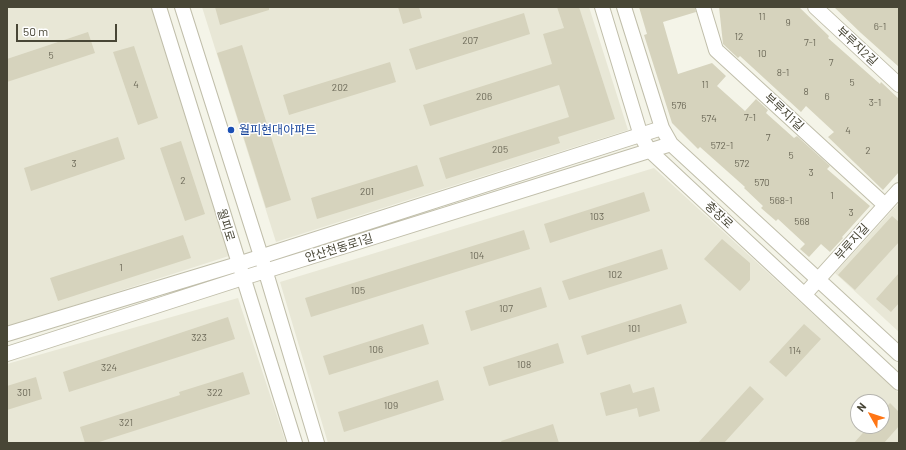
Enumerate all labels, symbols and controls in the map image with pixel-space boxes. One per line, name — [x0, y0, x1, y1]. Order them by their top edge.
house number: 11 — [758, 11, 766, 23]
scale bar — [18, 16, 119, 42]
house number: 9 — [785, 17, 791, 29]
house number: 6-1 — [874, 21, 886, 33]
street label: 부루지2길 — [834, 23, 880, 69]
text: 50 m — [23, 24, 48, 38]
house number: 12 — [735, 31, 743, 43]
house number: 207 — [462, 35, 478, 47]
house number: 7-1 — [804, 37, 816, 49]
house number: 10 — [757, 48, 767, 60]
house number: 5 — [48, 50, 54, 62]
house number: 7 — [829, 57, 833, 69]
house number: 8-1 — [777, 67, 789, 79]
house number: 5 — [849, 77, 855, 89]
house number: 4 — [133, 79, 139, 91]
house number: 11 — [701, 79, 709, 91]
house number: 202 — [332, 82, 348, 94]
house number: 8 — [803, 86, 809, 98]
street label: 부루지1길 — [761, 90, 807, 134]
house number: 206 — [476, 91, 492, 103]
house number: 6 — [824, 91, 830, 103]
house number: 3-1 — [869, 97, 881, 109]
house number: 576 — [671, 100, 687, 112]
house number: 7-1 — [744, 112, 756, 124]
house number: 574 — [701, 113, 717, 125]
place label: 월피현대아파트 — [239, 123, 316, 137]
marker: 월피현대아파트 — [226, 125, 236, 135]
house number: 4 — [845, 125, 851, 137]
house number: 7 — [766, 132, 770, 144]
house number: 572-1 — [711, 140, 733, 152]
house number: 205 — [492, 144, 508, 156]
house number: 2 — [865, 145, 871, 157]
house number: 5 — [788, 150, 794, 162]
house number: 3 — [71, 158, 77, 170]
house number: 572 — [734, 158, 750, 170]
house number: 3 — [808, 167, 814, 179]
house number: 2 — [180, 175, 186, 187]
house number: 570 — [754, 177, 770, 189]
house number: 201 — [360, 186, 374, 198]
house number: 1 — [830, 190, 834, 202]
house number: 568-1 — [770, 195, 792, 207]
street label: 충장로 — [702, 198, 736, 232]
street label: 월피로 — [214, 207, 238, 243]
house number: 3 — [848, 207, 854, 219]
house number: 103 — [590, 211, 604, 223]
house number: 568 — [794, 216, 810, 228]
street label: 부루지길 — [832, 221, 872, 263]
street label: 안산천동로1길 — [303, 231, 375, 265]
house number: 104 — [470, 250, 484, 262]
house number: 1 — [119, 262, 123, 274]
house number: 102 — [608, 269, 622, 281]
house number: 105 — [351, 285, 365, 297]
house number: 107 — [499, 303, 513, 315]
house number: 101 — [628, 323, 640, 335]
house number: 323 — [191, 332, 207, 344]
house number: 106 — [369, 344, 383, 356]
house number: 114 — [789, 345, 801, 357]
house number: 108 — [517, 359, 531, 371]
house number: 324 — [101, 362, 117, 374]
house number: 301 — [17, 387, 31, 399]
house number: 322 — [207, 387, 223, 399]
north arrow — [850, 394, 890, 434]
house number: 109 — [384, 400, 398, 412]
text: N — [854, 400, 868, 414]
house number: 321 — [119, 417, 133, 429]

